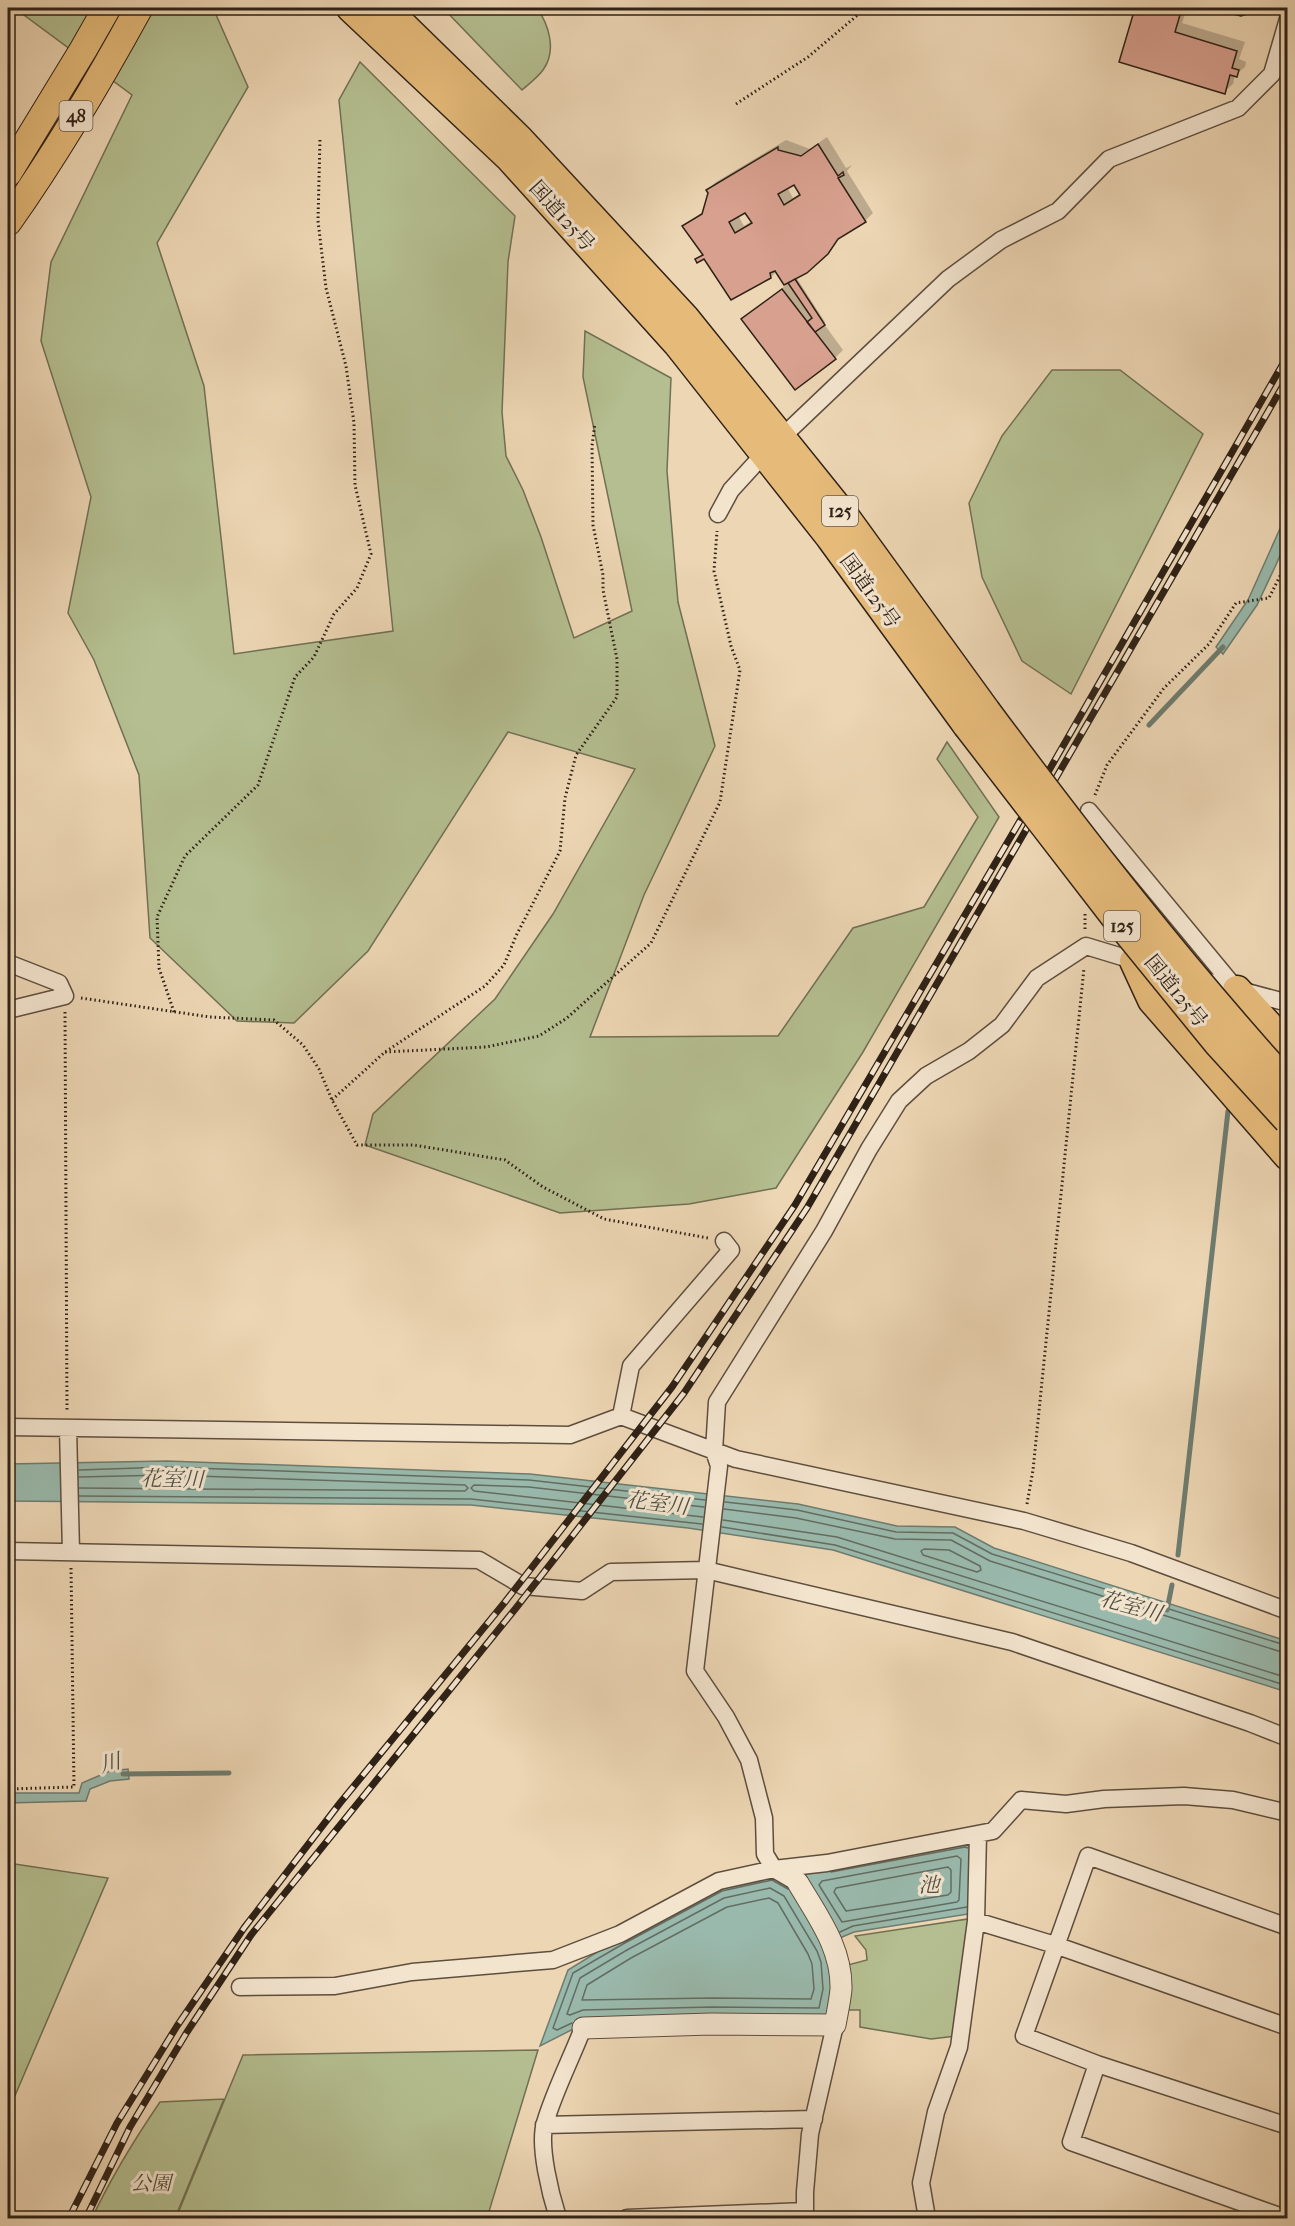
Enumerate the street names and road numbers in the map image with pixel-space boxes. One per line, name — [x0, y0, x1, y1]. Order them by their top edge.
road number: 48 — [60, 101, 92, 131]
street label: 国道125号 — [525, 176, 599, 256]
road number: 125 — [822, 496, 858, 526]
street label: 国道125号 — [835, 549, 905, 633]
road number: 125 — [1104, 911, 1140, 941]
street label: 国道125号 — [1140, 950, 1212, 1032]

